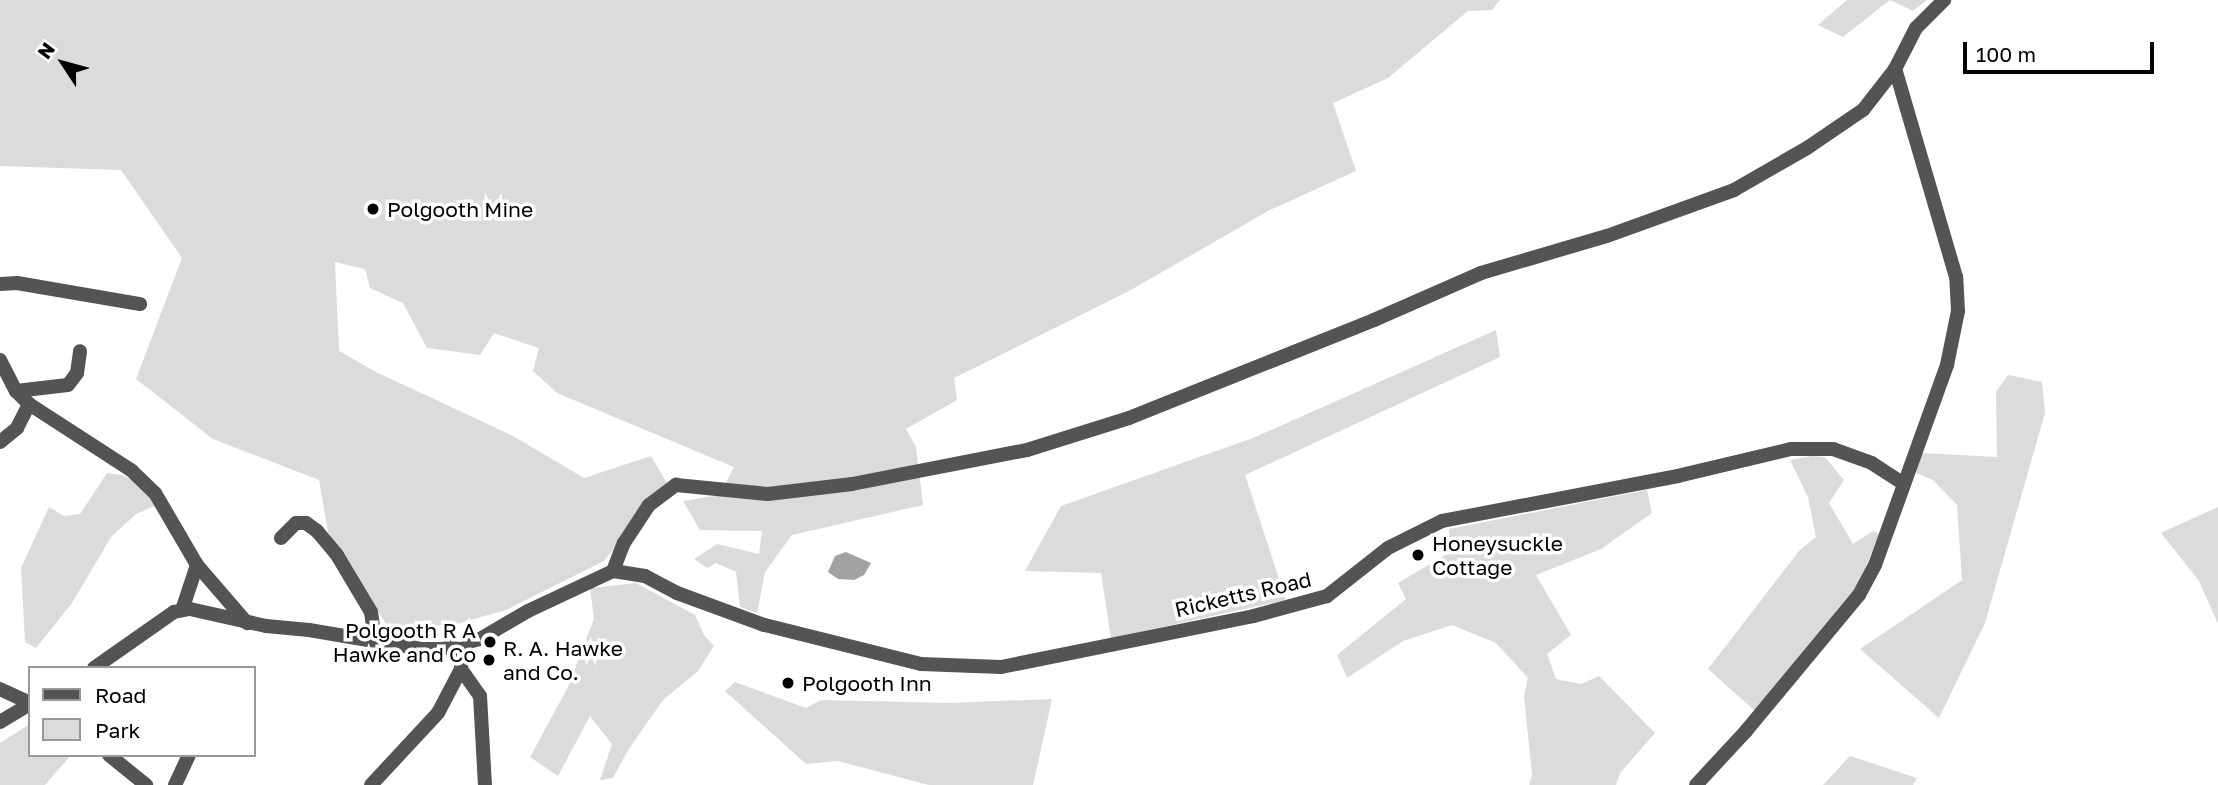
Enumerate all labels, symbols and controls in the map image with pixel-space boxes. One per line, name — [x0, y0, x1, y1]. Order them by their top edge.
north arrow — [28, 28, 98, 98]
scale bar — [1966, 28, 2157, 72]
text: N — [32, 38, 59, 63]
text: 100 m — [1976, 41, 2036, 67]
place label: Polgooth Mine — [387, 196, 533, 222]
marker: Polgooth Mine — [365, 201, 381, 217]
place label: Honeysuckle Cottage — [1432, 530, 1563, 580]
marker: Honeysuckle Cottage — [1410, 547, 1426, 563]
street label: Ricketts Road — [1172, 566, 1314, 622]
place label: Polgooth R A Hawke and Co — [333, 617, 476, 667]
marker: Polgooth R A Hawke and Co — [482, 634, 498, 650]
place label: R. A. Hawke and Co. — [503, 635, 623, 685]
marker: R. A. Hawke and Co. — [481, 652, 497, 668]
legend — [28, 666, 256, 757]
place label: Polgooth Inn — [802, 670, 932, 696]
marker: Polgooth Inn — [780, 675, 796, 691]
text: Road — [95, 682, 146, 708]
text: Park — [95, 717, 140, 743]

